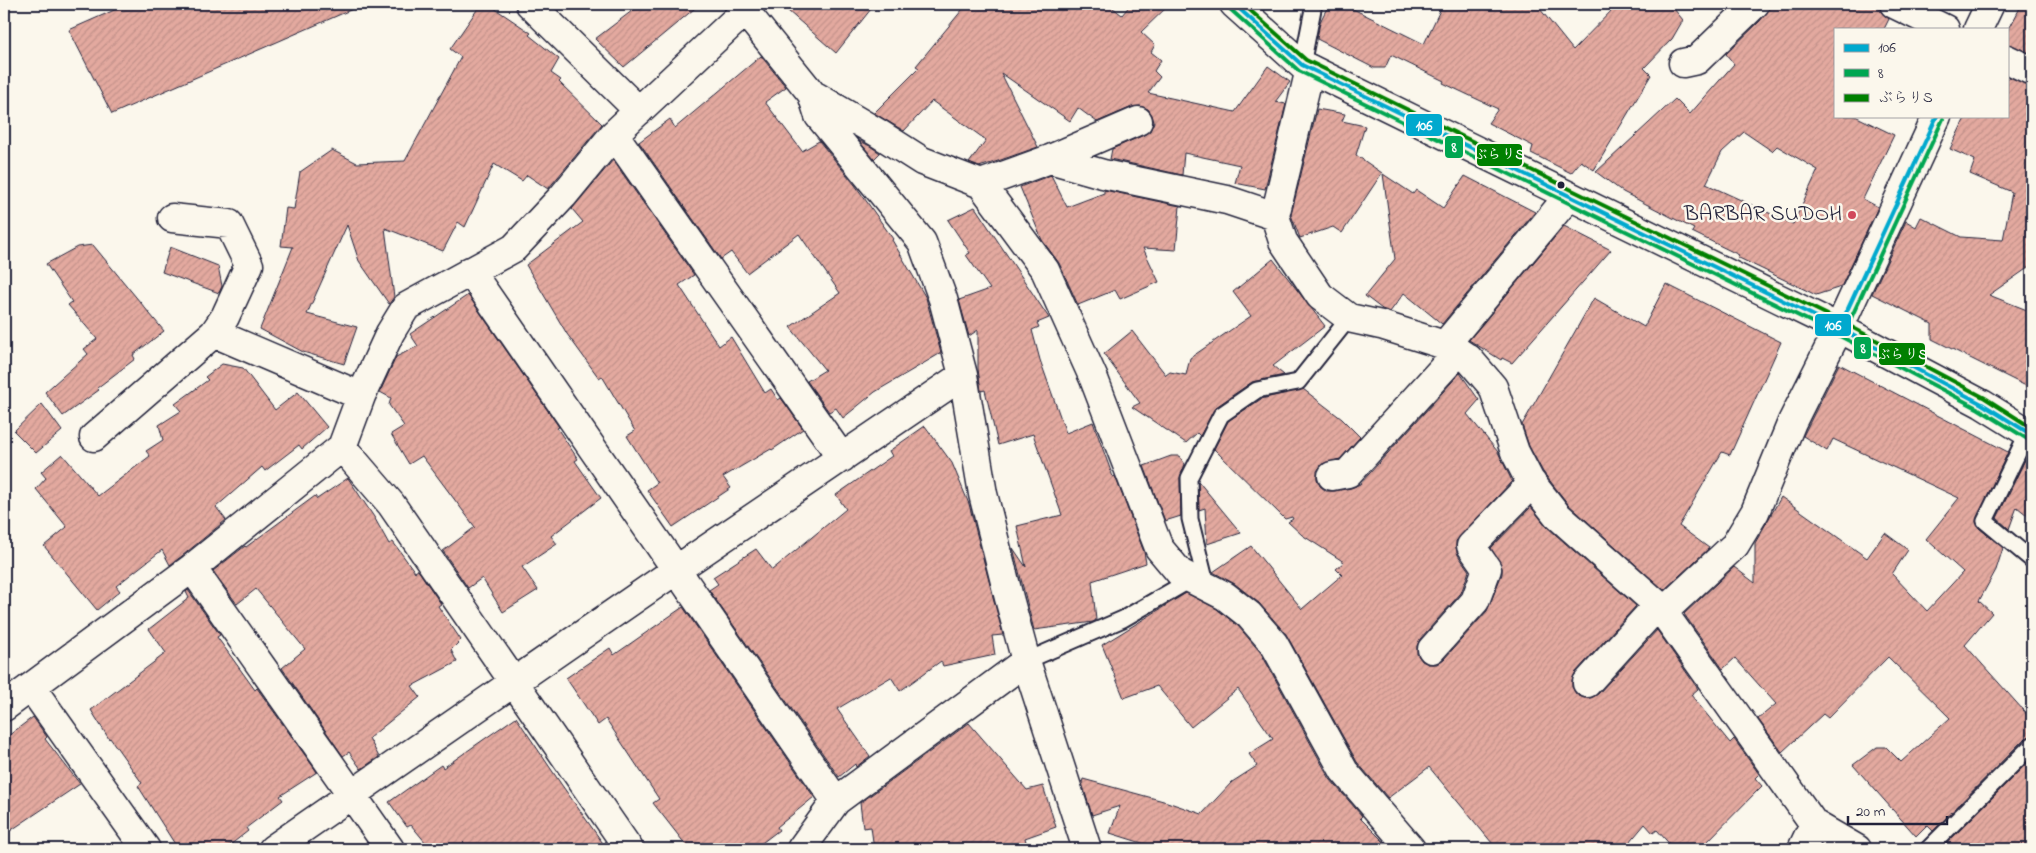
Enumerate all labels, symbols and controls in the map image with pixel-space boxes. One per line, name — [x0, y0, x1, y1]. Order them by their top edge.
legend — [1834, 28, 2008, 118]
text: 106 — [1878, 37, 1896, 59]
text: 8 — [1878, 63, 1884, 85]
text: ぶらりS — [1878, 87, 1933, 109]
line badge: 106 — [1405, 113, 1443, 137]
text: 106 — [1416, 116, 1433, 137]
line badge: 8 — [1444, 135, 1464, 159]
text: 8 — [1450, 138, 1457, 159]
line badge: ぶらりS — [1476, 143, 1523, 167]
text: ぶらりS — [1474, 145, 1525, 166]
unlabelled marker — [1556, 180, 1566, 190]
place label: BARBAR SUDOH — [1683, 199, 1842, 231]
marker: BARBAR SUDOH — [1846, 209, 1858, 221]
line badge: 106 — [1814, 313, 1852, 337]
text: 106 — [1825, 316, 1842, 337]
line badge: 8 — [1853, 336, 1872, 360]
text: 8 — [1859, 339, 1866, 360]
line badge: ぶらりS — [1878, 342, 1926, 366]
text: ぶらりS — [1877, 345, 1928, 366]
scale bar — [1848, 793, 1947, 825]
text: 20 m — [1856, 801, 1886, 823]

